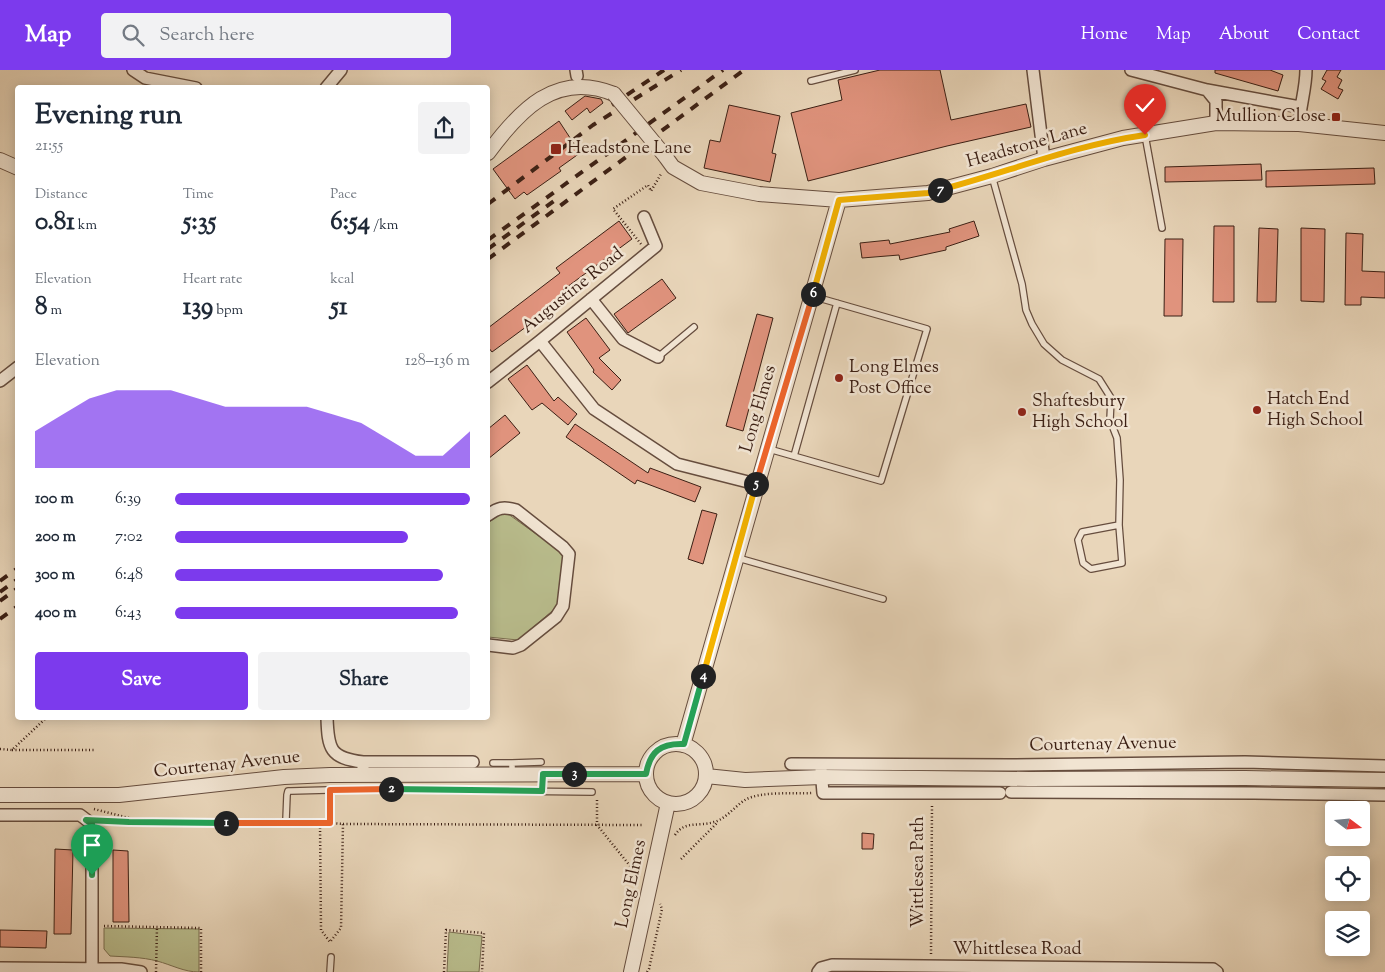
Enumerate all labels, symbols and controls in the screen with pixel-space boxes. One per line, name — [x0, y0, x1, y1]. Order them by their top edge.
search box — [101, 13, 451, 58]
text: Map — [25, 18, 71, 52]
icon: search — [119, 21, 147, 49]
text: Search here — [159, 22, 255, 49]
text: Home — [1081, 22, 1128, 48]
text: Map — [1156, 22, 1191, 48]
text: About — [1219, 22, 1269, 48]
text: Contact — [1297, 22, 1360, 48]
pin — [1124, 84, 1166, 135]
icon: check — [1131, 91, 1159, 119]
text: Evening run — [35, 96, 182, 136]
button: share — [418, 102, 470, 154]
place label: Mullion Close — [1215, 104, 1326, 130]
marker: Mullion Close — [1330, 111, 1342, 123]
street label: Headstone Lane — [964, 116, 1090, 176]
text: 21:55 — [35, 135, 63, 158]
place label: Headstone Lane — [567, 136, 692, 162]
marker: Headstone Lane — [549, 142, 563, 156]
pin: 7 — [928, 178, 952, 202]
text: 7 — [937, 180, 944, 200]
text: Distance — [35, 185, 88, 205]
text: Time — [183, 185, 214, 205]
text: Pace — [330, 185, 357, 205]
text: 0.81 — [35, 205, 75, 241]
text: 5:35 — [183, 205, 216, 241]
text: 6:54 — [330, 205, 370, 241]
text: km — [75, 216, 97, 236]
text: /km — [370, 216, 398, 236]
street label: Augustine Road — [516, 242, 630, 340]
text: Elevation — [35, 270, 92, 290]
text: Heart rate — [183, 270, 242, 290]
text: kcal — [330, 270, 354, 290]
pin: 6 — [800, 282, 826, 306]
text: 6 — [810, 284, 817, 304]
text: 8 — [35, 290, 48, 326]
text: 139 — [183, 290, 213, 326]
text: 51 — [330, 290, 347, 326]
text: m — [48, 301, 62, 321]
text: bpm — [213, 301, 243, 321]
text: Elevation — [35, 350, 100, 373]
text: 128–136 m — [405, 350, 470, 373]
place label: Long Elmes Post Office — [849, 355, 939, 402]
street label: Long Elmes — [734, 362, 784, 456]
marker: Long Elmes Post Office — [833, 372, 845, 384]
place label: Hatch End High School — [1267, 387, 1363, 434]
place label: Shaftesbury High School — [1032, 389, 1128, 436]
marker: Hatch End High School — [1251, 404, 1263, 416]
marker: Shaftesbury High School — [1016, 406, 1028, 418]
pin: 5 — [744, 472, 768, 496]
text: 5 — [754, 474, 759, 494]
text: 100 m — [35, 488, 74, 511]
text: 6:39 — [115, 488, 141, 511]
text: 200 m — [35, 526, 76, 549]
text: 7:02 — [115, 526, 143, 549]
text: 300 m — [35, 564, 75, 587]
text: 6:48 — [115, 564, 143, 587]
text: 400 m — [35, 602, 77, 625]
text: 6:43 — [115, 602, 141, 625]
button: Save — [35, 652, 248, 710]
button: Share — [258, 652, 470, 710]
pin: 4 — [690, 664, 716, 688]
text: 4 — [700, 666, 707, 686]
street label: Courtenay Avenue — [1029, 731, 1177, 759]
street label: Courtenay Avenue — [152, 744, 302, 786]
pin: 3 — [562, 762, 586, 786]
text: 3 — [572, 764, 577, 784]
pin: 2 — [378, 776, 404, 802]
text: 2 — [388, 779, 395, 799]
north arrow — [1325, 801, 1370, 846]
map controls — [1325, 801, 1370, 956]
pin: 1 — [214, 810, 238, 836]
text: 1 — [224, 813, 229, 833]
street label: Wittlesea Path — [906, 816, 932, 928]
pin — [71, 824, 113, 875]
icon: arrive — [78, 831, 106, 859]
street label: Long Elmes — [610, 837, 654, 931]
button: locate — [1325, 856, 1370, 901]
button: layers — [1325, 911, 1370, 956]
street label: Whittlesea Road — [952, 937, 1082, 963]

